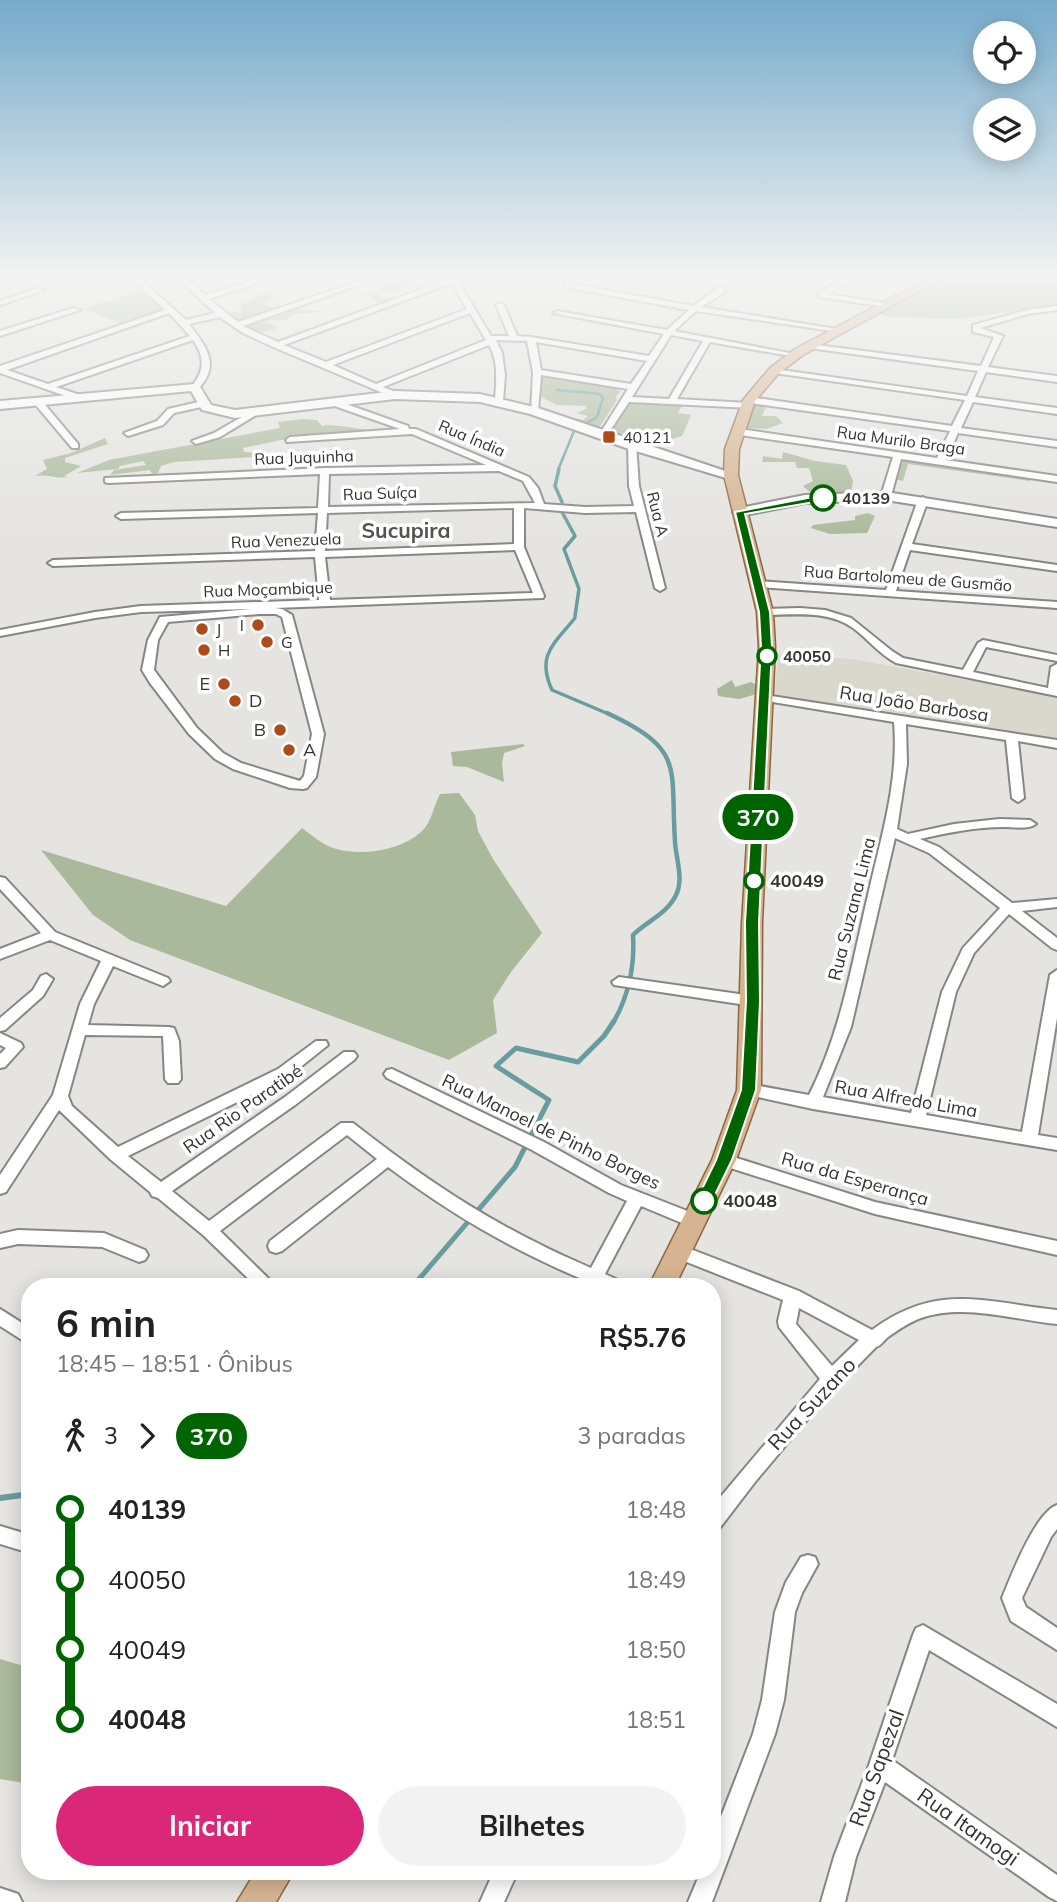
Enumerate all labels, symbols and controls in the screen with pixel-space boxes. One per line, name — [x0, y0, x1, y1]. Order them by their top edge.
map controls — [973, 21, 1036, 161]
button: locate — [973, 21, 1036, 84]
button: layers — [973, 98, 1036, 161]
street label: Rua Índia — [436, 415, 508, 461]
street label: Rua Murilo Braga — [836, 421, 966, 459]
place label: 40121 — [623, 427, 671, 447]
marker: 40121 — [601, 429, 617, 445]
street label: Rua Juquinha — [254, 445, 354, 469]
street label: Rua Suíça — [342, 482, 418, 504]
marker: 40139 — [810, 485, 836, 511]
place label: 40139 — [842, 488, 890, 508]
street label: Rua A — [643, 489, 673, 539]
district label: Sucupira — [362, 517, 450, 543]
street label: Rua Venezuela — [230, 528, 342, 552]
street label: Rua Bartolomeu de Gusmão — [803, 561, 1013, 595]
street label: Rua Moçambique — [203, 577, 333, 601]
place label: I — [240, 615, 244, 635]
marker: I — [250, 617, 266, 633]
place label: J — [216, 619, 221, 639]
marker: J — [194, 621, 210, 637]
place label: G — [281, 632, 293, 652]
marker: G — [259, 634, 275, 650]
place label: H — [218, 640, 230, 660]
marker: H — [196, 642, 212, 658]
marker: 40050 — [757, 646, 777, 666]
place label: 40050 — [783, 646, 831, 666]
place label: E — [199, 672, 210, 695]
marker: E — [216, 676, 232, 692]
street label: Rua João Barbosa — [838, 680, 990, 727]
place label: D — [249, 689, 262, 712]
marker: D — [227, 693, 243, 709]
place label: B — [254, 718, 266, 741]
marker: B — [272, 722, 288, 738]
place label: A — [303, 738, 316, 761]
marker: A — [281, 742, 297, 758]
line badge: 370 — [718, 794, 798, 840]
text: 370 — [736, 802, 780, 832]
street label: Rua Suzana Lima — [823, 835, 880, 983]
place label: 40049 — [770, 869, 824, 892]
marker: 40049 — [744, 871, 764, 891]
street label: Rua Rio Paratibé — [179, 1059, 307, 1158]
street label: Rua Manoel de Pinho Borges — [438, 1069, 664, 1195]
street label: Rua Alfredo Lima — [833, 1075, 979, 1122]
street label: Rua da Esperança — [779, 1147, 931, 1211]
marker: 40048 — [691, 1188, 717, 1214]
place label: 40048 — [723, 1189, 777, 1212]
text: 6 min — [56, 1299, 156, 1347]
text: R$5.76 — [599, 1321, 686, 1354]
text: 18:45 – 18:51 · Ônibus — [56, 1349, 293, 1378]
street label: Rua Suzano — [762, 1351, 861, 1455]
icon: walk — [56, 1417, 94, 1455]
icon: forward — [128, 1417, 166, 1455]
text: 3 — [104, 1421, 118, 1450]
text: 370 — [190, 1421, 233, 1451]
text: 3 paradas — [578, 1421, 686, 1450]
text: 40139 — [108, 1493, 186, 1526]
text: 18:48 — [626, 1495, 686, 1524]
text: 40050 — [108, 1563, 186, 1596]
text: 18:49 — [626, 1565, 686, 1594]
text: 40049 — [108, 1633, 186, 1666]
text: 18:50 — [626, 1635, 686, 1664]
text: 40048 — [108, 1703, 186, 1736]
text: 18:51 — [626, 1705, 686, 1734]
street label: Rua Sapezal — [843, 1706, 909, 1830]
street label: Rua Itamogi — [913, 1782, 1024, 1871]
button: Iniciar — [56, 1786, 364, 1866]
button: Bilhetes — [378, 1786, 686, 1866]

